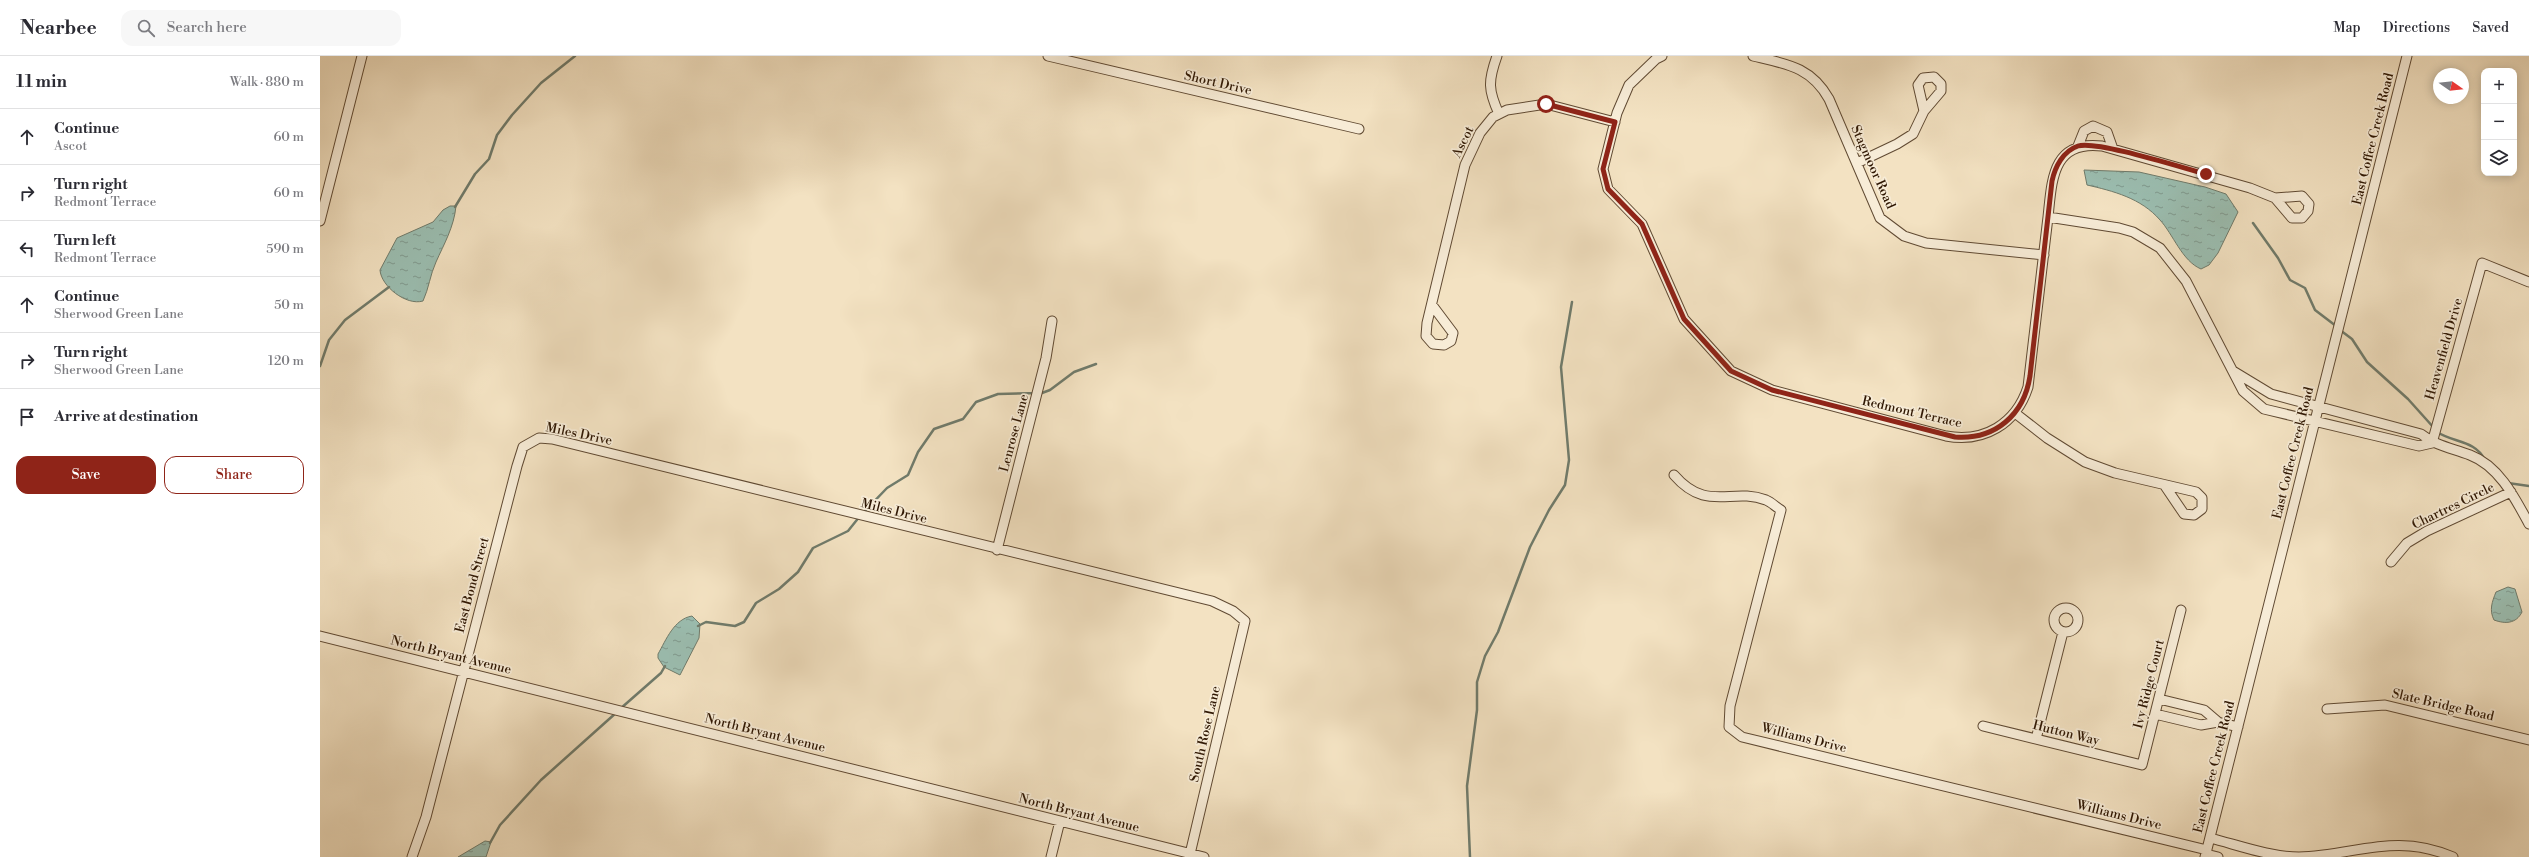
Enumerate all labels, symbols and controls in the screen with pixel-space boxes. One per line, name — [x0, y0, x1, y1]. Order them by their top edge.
search box — [121, 10, 401, 46]
text: Nearbee — [20, 16, 97, 40]
icon: search — [135, 17, 157, 39]
text: Search here — [167, 18, 247, 37]
text: Map — [2333, 19, 2361, 37]
text: Directions — [2383, 19, 2450, 37]
text: Saved — [2472, 19, 2509, 37]
street label: Short Drive — [1183, 67, 1254, 99]
north arrow — [2433, 68, 2469, 104]
map controls — [2481, 68, 2517, 176]
button: + — [2481, 68, 2517, 104]
text: 11 min — [16, 71, 67, 93]
street label: East Coffee Creek Road — [2349, 71, 2397, 207]
text: Walk · 880 m — [230, 74, 304, 90]
route start — [1537, 95, 1555, 113]
button: − — [2481, 104, 2517, 140]
text: Continue — [54, 119, 119, 138]
street label: Ascot — [1448, 123, 1478, 161]
street label: Stagmoor Road — [1847, 123, 1899, 212]
icon: ahead — [16, 126, 38, 148]
text: 60 m — [273, 129, 304, 145]
text: Ascot — [54, 138, 87, 154]
button: layers — [2481, 140, 2517, 176]
route end — [2197, 165, 2215, 183]
text: Turn right — [54, 175, 128, 194]
icon: right — [16, 182, 38, 204]
text: 60 m — [273, 185, 304, 201]
text: Redmont Terrace — [54, 194, 156, 210]
text: Turn left — [54, 231, 116, 250]
icon: left — [16, 238, 38, 260]
text: 590 m — [266, 241, 304, 257]
text: Redmont Terrace — [54, 250, 156, 266]
text: Continue — [54, 287, 119, 306]
icon: ahead — [16, 294, 38, 316]
street label: Heavenfield Drive — [2422, 296, 2466, 402]
text: 50 m — [274, 297, 304, 313]
text: Sherwood Green Lane — [54, 306, 184, 322]
text: Turn right — [54, 343, 128, 362]
icon: right — [16, 350, 38, 372]
text: 120 m — [268, 353, 304, 369]
text: Sherwood Green Lane — [54, 362, 184, 378]
street label: East Coffee Creek Road — [2269, 385, 2317, 521]
street label: Lenrose Lane — [996, 392, 1032, 474]
street label: Redmont Terrace — [1860, 393, 1964, 431]
icon: arrive — [16, 406, 38, 428]
text: Arrive at destination — [54, 407, 198, 426]
street label: Miles Drive — [544, 419, 614, 449]
button: Save — [16, 456, 156, 494]
button: Share — [164, 456, 304, 494]
street label: Chartres Circle — [2409, 479, 2497, 533]
street label: Miles Drive — [859, 495, 929, 527]
street label: East Bond Street — [452, 535, 493, 634]
street label: North Bryant Avenue — [389, 632, 513, 678]
street label: Ivy Ridge Court — [2130, 637, 2168, 730]
street label: South Rose Lane — [1186, 684, 1224, 784]
street label: Slate Bridge Road — [2390, 685, 2496, 725]
street label: East Coffee Creek Road — [2190, 699, 2238, 835]
street label: North Bryant Avenue — [703, 710, 827, 756]
street label: Hutton Way — [2031, 717, 2102, 749]
street label: Williams Drive — [1759, 719, 1849, 756]
street label: North Bryant Avenue — [1017, 790, 1141, 836]
street label: Williams Drive — [2074, 796, 2164, 833]

